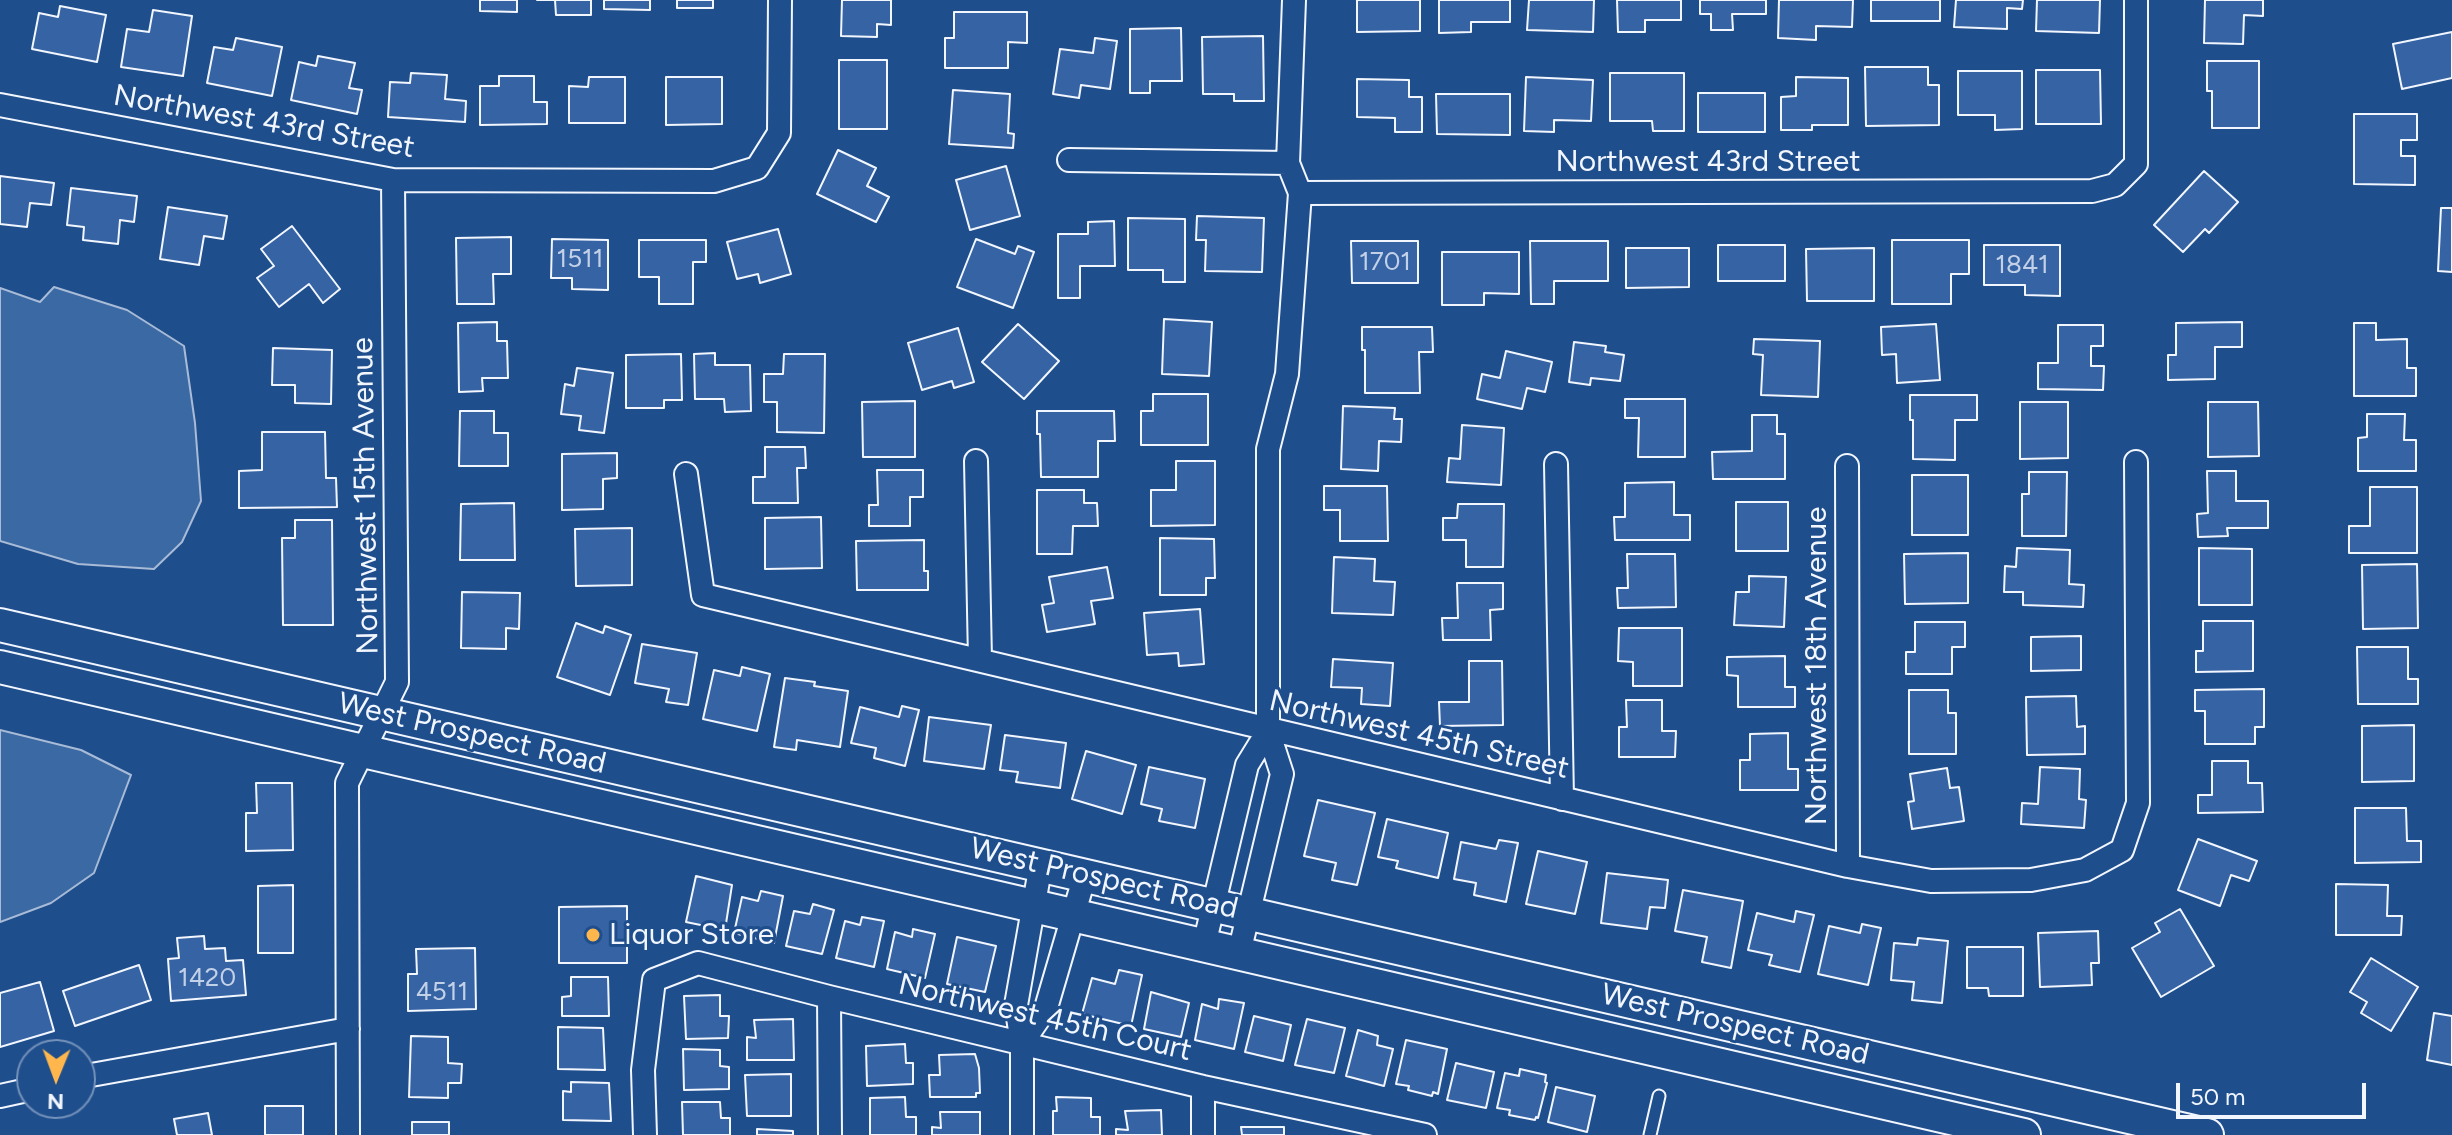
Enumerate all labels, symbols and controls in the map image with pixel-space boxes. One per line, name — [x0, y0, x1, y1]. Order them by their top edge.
street label: Northwest 43rd Street — [111, 78, 417, 166]
street label: Northwest 43rd Street — [1556, 144, 1860, 180]
house number: 1511 — [556, 243, 604, 275]
house number: 1701 — [1359, 246, 1411, 278]
house number: 1841 — [1995, 249, 2049, 281]
street label: Northwest 15th Avenue — [345, 337, 387, 655]
street label: Northwest 18th Avenue — [1799, 507, 1835, 825]
street label: Northwest 45th Street — [1266, 683, 1572, 787]
street label: West Prospect Road — [335, 686, 609, 782]
street label: West Prospect Road — [967, 831, 1241, 927]
place label: Liquor Store — [609, 917, 774, 953]
marker: Liquor Store — [584, 926, 602, 944]
house number: 1420 — [178, 962, 236, 994]
street label: Northwest 45th Court — [895, 967, 1195, 1069]
house number: 4511 — [416, 976, 468, 1008]
street label: West Prospect Road — [1598, 977, 1872, 1073]
north arrow — [16, 1039, 96, 1119]
scale bar — [2180, 1067, 2370, 1117]
text: 50 m — [2190, 1082, 2246, 1111]
text: N — [47, 1088, 64, 1115]

